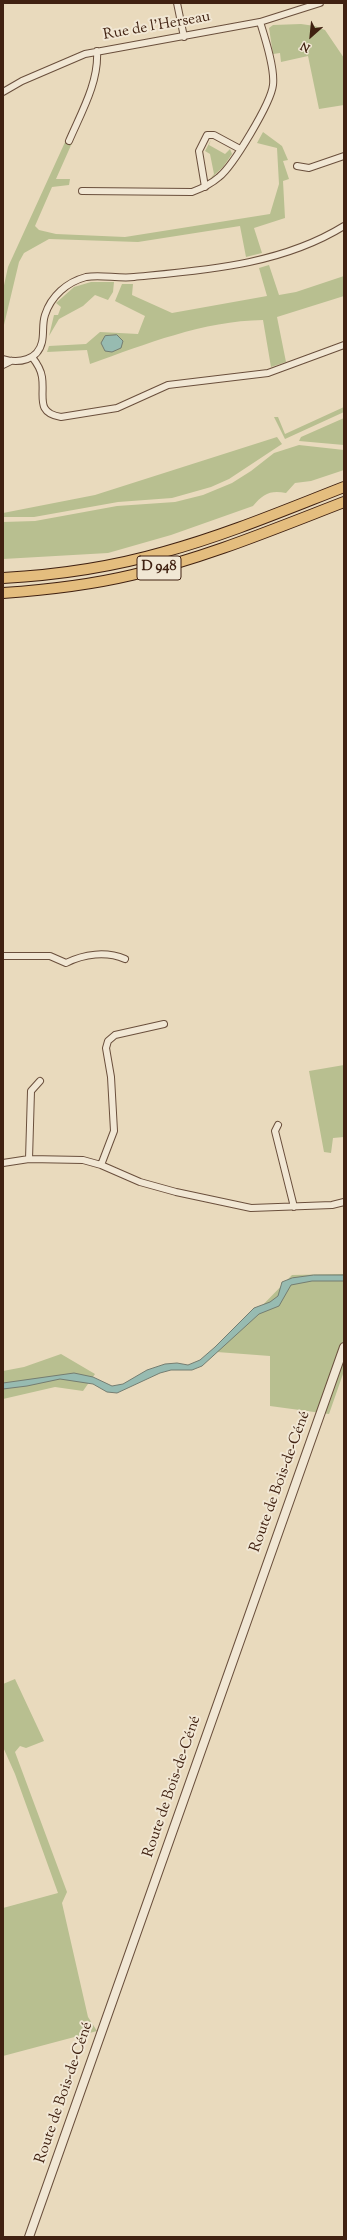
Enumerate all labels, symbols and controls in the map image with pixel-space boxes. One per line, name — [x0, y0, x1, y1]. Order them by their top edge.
street label: Rue de l'Herseau — [102, 9, 212, 45]
north arrow — [291, 16, 331, 56]
text: N — [298, 38, 313, 56]
road number: D 948 — [137, 556, 181, 580]
street label: Route de Bois-de-Céné — [247, 1409, 315, 1555]
street label: Route de Bois-de-Céné — [140, 1714, 206, 1860]
street label: Route de Bois-de-Céné — [32, 2020, 98, 2166]

